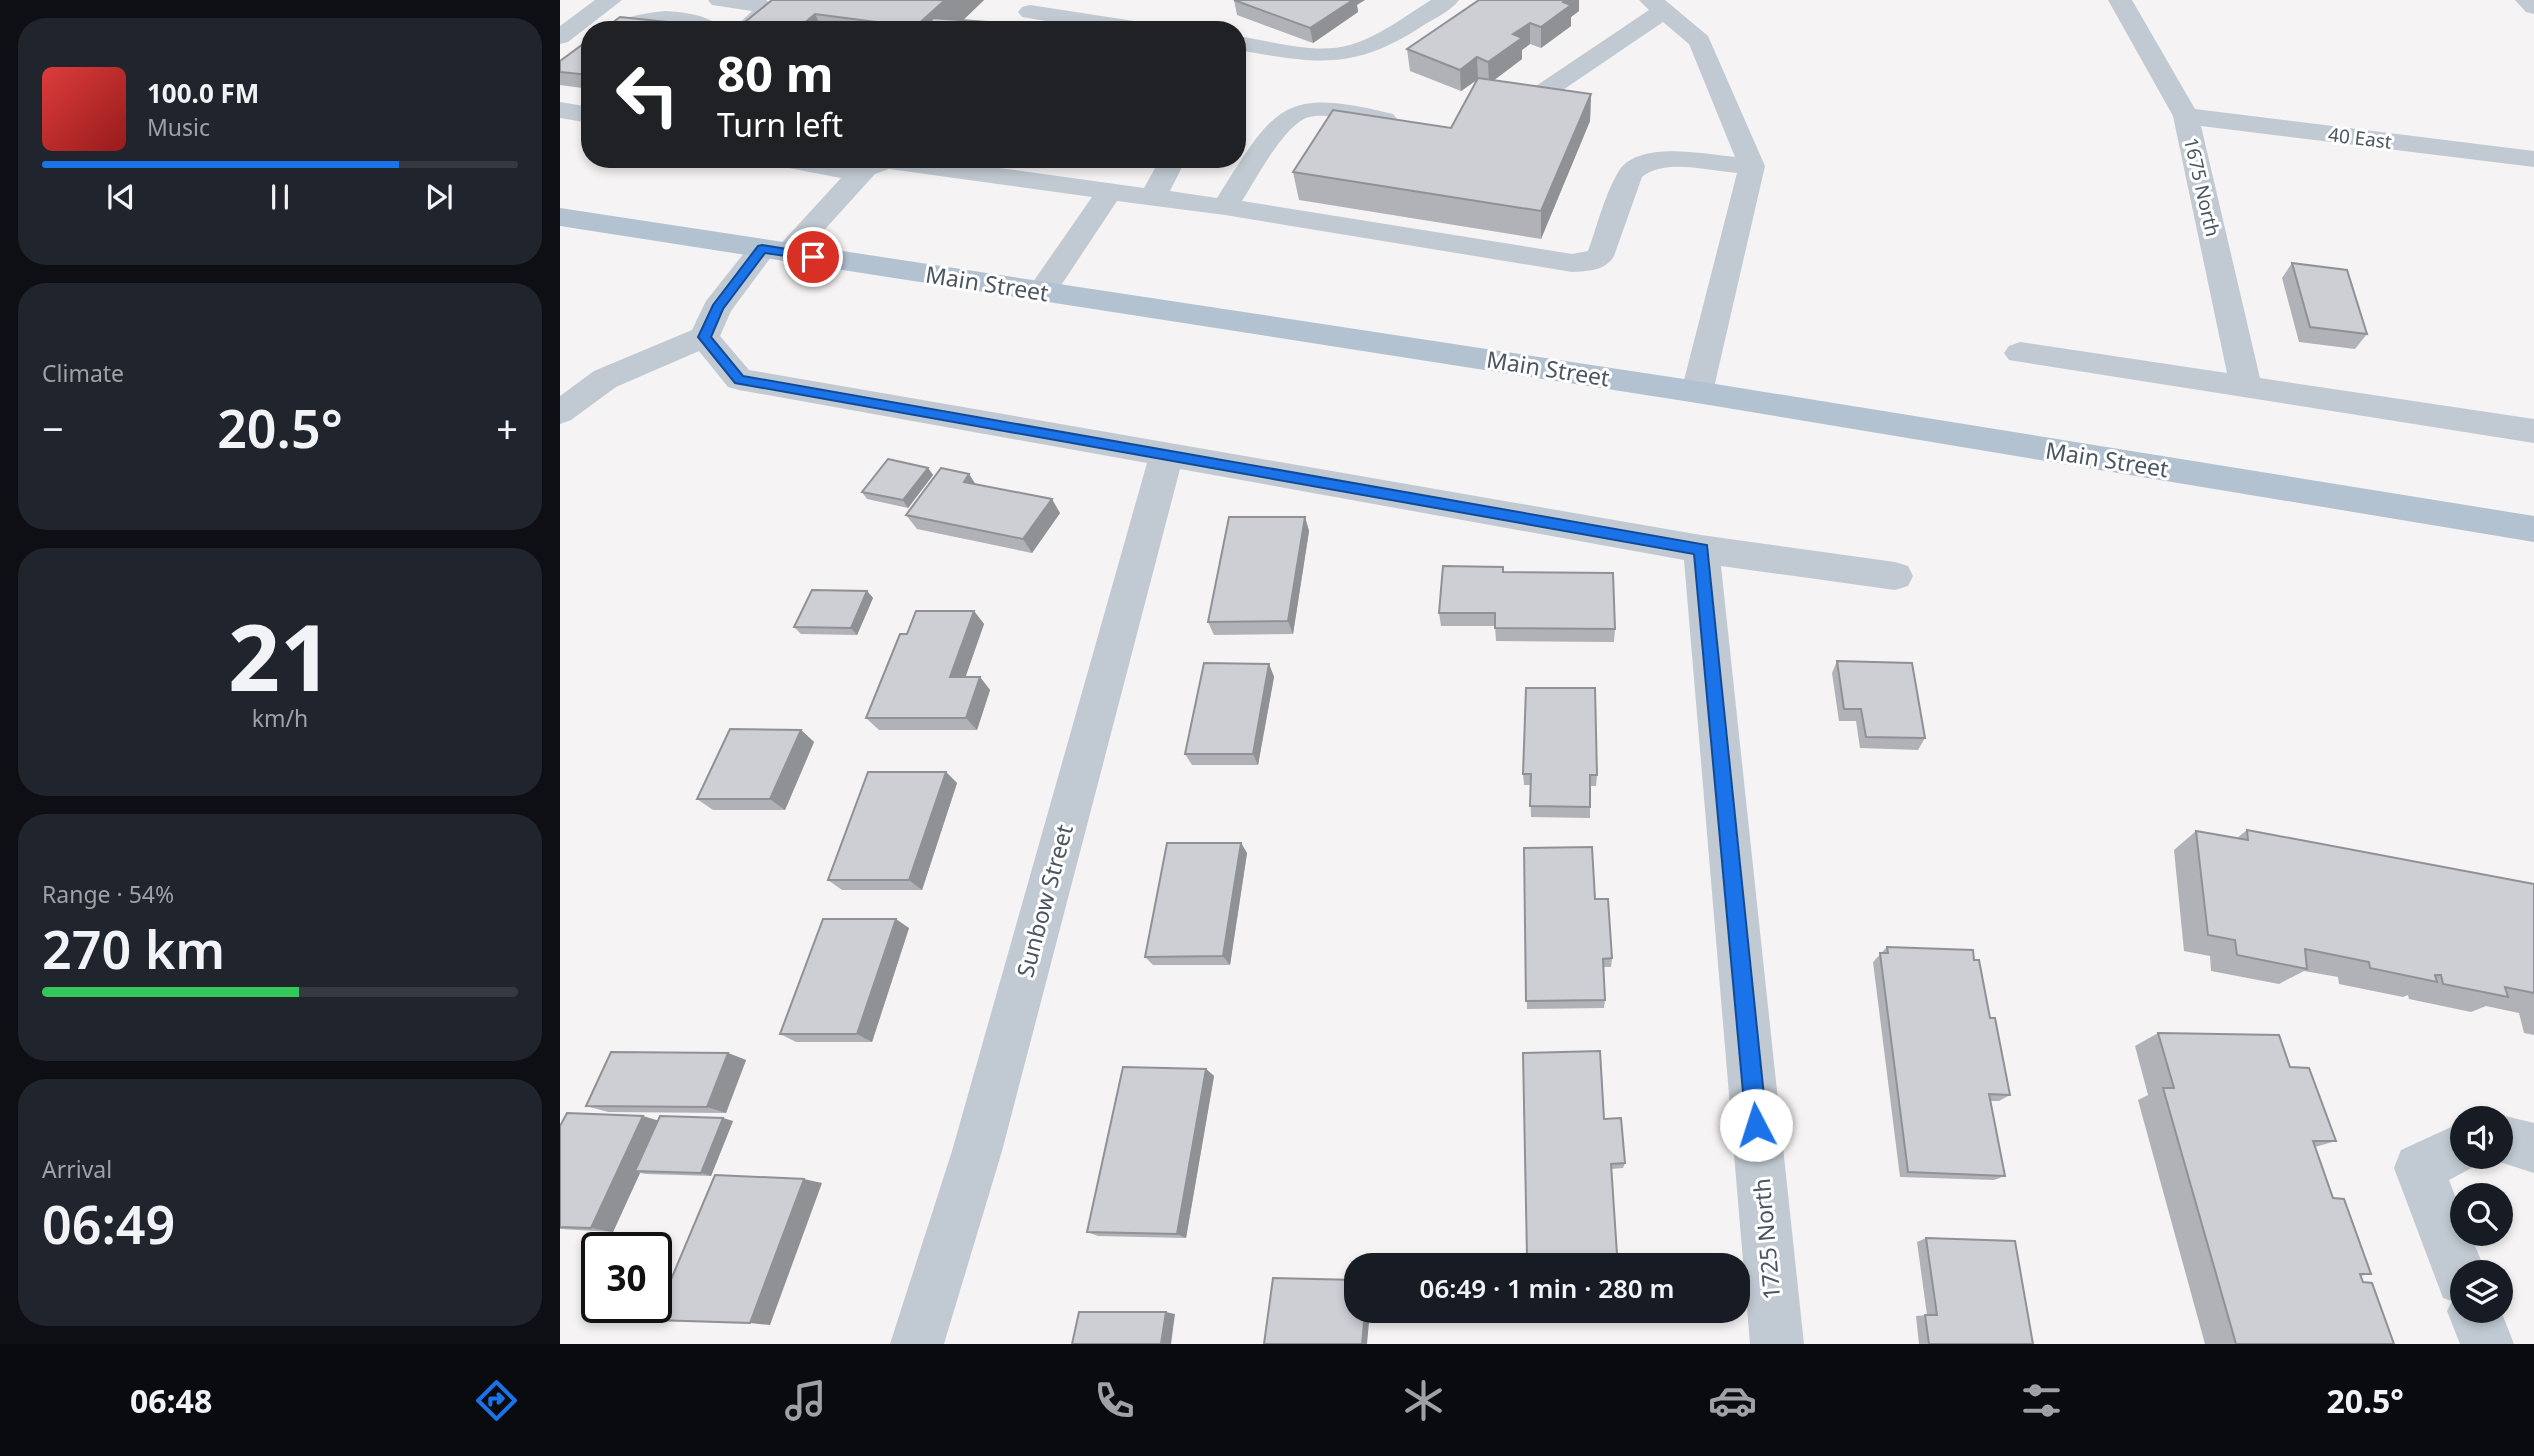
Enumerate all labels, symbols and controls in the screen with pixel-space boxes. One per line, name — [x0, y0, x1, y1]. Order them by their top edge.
text: 80 m — [717, 40, 834, 106]
icon: left — [602, 49, 693, 140]
text: 100.0 FM — [147, 75, 259, 111]
text: Turn left — [717, 103, 843, 146]
text: Music — [147, 111, 210, 143]
street label: 40 East — [2327, 121, 2393, 155]
street label: 1675 North — [2178, 135, 2226, 239]
icon: previous — [102, 178, 140, 216]
icon: pause — [261, 178, 299, 216]
icon: next — [420, 178, 458, 216]
pin — [783, 227, 843, 287]
icon: arrive — [794, 238, 832, 276]
street label: Main Street — [923, 258, 1051, 309]
street label: Main Street — [1484, 343, 1612, 394]
text: Climate — [42, 357, 124, 389]
text: 20.5° — [217, 392, 343, 463]
text: − — [42, 402, 64, 454]
text: + — [496, 402, 518, 454]
street label: Main Street — [2043, 434, 2171, 485]
text: 21 — [228, 594, 332, 718]
text: km/h — [252, 702, 308, 734]
street label: Sunbow Street — [1008, 821, 1080, 981]
text: Range · 54% — [42, 878, 174, 910]
text: 270 km — [42, 913, 225, 984]
position arrow — [1719, 1088, 1793, 1162]
map controls — [2450, 1106, 2513, 1323]
button: sound — [2450, 1106, 2513, 1169]
text: Arrival — [42, 1153, 112, 1185]
street label: 1725 North — [1745, 1177, 1787, 1301]
button: search — [2450, 1183, 2513, 1246]
text: 06:49 — [42, 1188, 175, 1259]
speed limit sign: 30 — [581, 1232, 672, 1323]
button: layers — [2450, 1260, 2513, 1323]
text: 06:49 · 1 min · 280 m — [1420, 1270, 1674, 1306]
icon: directions — [472, 1376, 521, 1425]
icon: music — [781, 1376, 830, 1425]
icon: phone — [1090, 1376, 1139, 1425]
icon: climate — [1399, 1376, 1448, 1425]
icon: car — [1708, 1376, 1757, 1425]
icon: filters — [2017, 1376, 2066, 1425]
text: 06:48 — [130, 1379, 212, 1422]
text: 20.5° — [2326, 1379, 2404, 1422]

